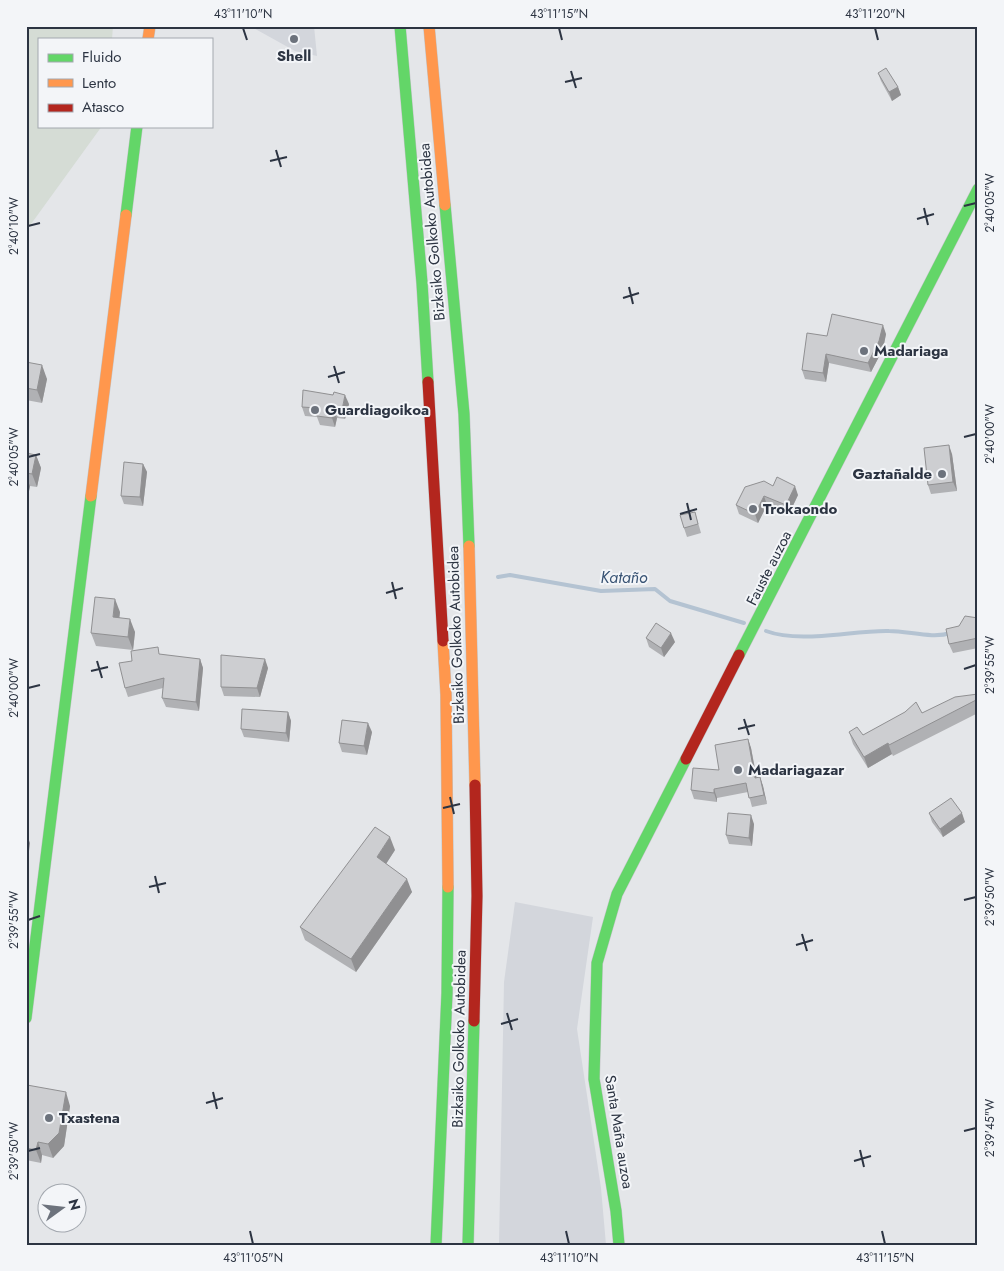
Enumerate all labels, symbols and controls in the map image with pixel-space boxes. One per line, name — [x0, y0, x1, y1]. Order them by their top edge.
text: 43°11'10"N — [214, 5, 272, 23]
text: 43°11'15"N — [530, 5, 588, 23]
text: 43°11'20"N — [845, 5, 905, 23]
marker: Shell — [288, 33, 300, 45]
legend — [38, 38, 212, 128]
place label: Shell — [277, 45, 311, 67]
text: Fluido — [82, 46, 121, 68]
text: Lento — [82, 72, 116, 94]
text: Atasco — [82, 96, 124, 118]
street label: Bizkaiko Golkoko Autobidea — [413, 142, 451, 322]
text: 2°40'05"W — [981, 173, 999, 233]
text: 2°40'10"W — [5, 197, 23, 255]
place label: Madariaga — [874, 340, 948, 362]
marker: Madariaga — [858, 345, 870, 357]
place label: Guardiagoikoa — [325, 399, 429, 421]
marker: Guardiagoikoa — [309, 404, 321, 416]
text: 2°40'00"W — [981, 404, 999, 464]
text: 2°40'05"W — [5, 427, 23, 487]
place label: Gaztañalde — [852, 463, 932, 485]
marker: Gaztañalde — [936, 468, 948, 480]
place label: Trokaondo — [763, 498, 837, 520]
marker: Trokaondo — [747, 503, 759, 515]
street label: Fauste auzoa — [741, 527, 797, 609]
street label: Bizkaiko Golkoko Autobidea — [442, 546, 470, 724]
water label: Kataño — [601, 566, 648, 589]
text: 2°39'55"W — [981, 636, 999, 694]
text: 2°40'00"W — [5, 658, 23, 718]
place label: Madariagazar — [748, 759, 845, 781]
marker: Madariagazar — [732, 764, 744, 776]
text: 2°39'50"W — [981, 868, 999, 926]
text: 2°39'55"W — [5, 891, 23, 949]
street label: Bizkaiko Golkoko Autobidea — [446, 950, 472, 1128]
street label: Santa Maña auzoa — [599, 1074, 639, 1190]
text: 2°39'45"W — [981, 1099, 999, 1157]
place label: Txastena — [59, 1107, 120, 1129]
marker: Txastena — [43, 1112, 55, 1124]
text: 2°39'50"W — [5, 1122, 23, 1180]
north arrow — [38, 1184, 88, 1234]
text: N — [63, 1197, 86, 1213]
text: 43°11'05"N — [223, 1249, 283, 1267]
text: 43°11'10"N — [540, 1249, 598, 1267]
text: 43°11'15"N — [856, 1249, 914, 1267]

